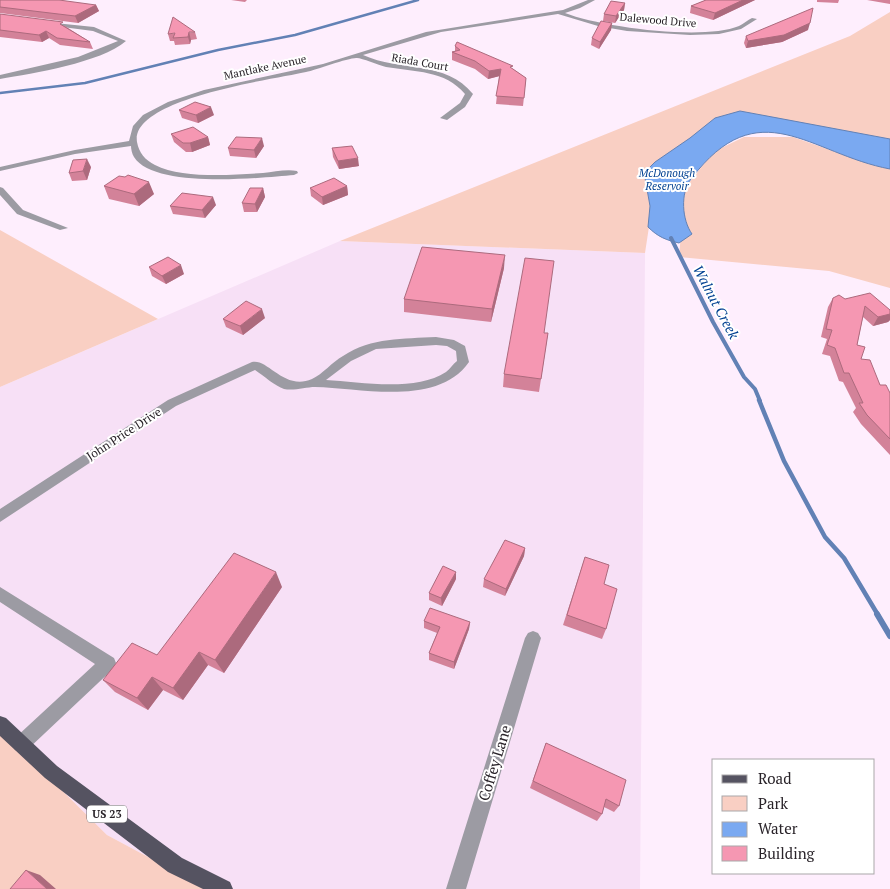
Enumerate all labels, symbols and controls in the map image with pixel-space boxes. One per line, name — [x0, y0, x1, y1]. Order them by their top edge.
street label: Dalewood Drive — [619, 10, 698, 30]
street label: Riada Court — [390, 50, 450, 74]
street label: Mantlake Avenue — [222, 51, 308, 83]
water label: McDonough Reservoir — [638, 166, 695, 193]
water label: Walnut Creek — [689, 262, 744, 342]
street label: John Price Drive — [84, 404, 164, 463]
street label: Coffey Lane — [473, 722, 515, 803]
legend — [712, 759, 875, 874]
text: Road — [758, 768, 791, 788]
text: Park — [758, 793, 788, 813]
road number: US 23 — [87, 806, 127, 822]
text: Water — [758, 818, 798, 838]
text: Building — [758, 843, 816, 863]

